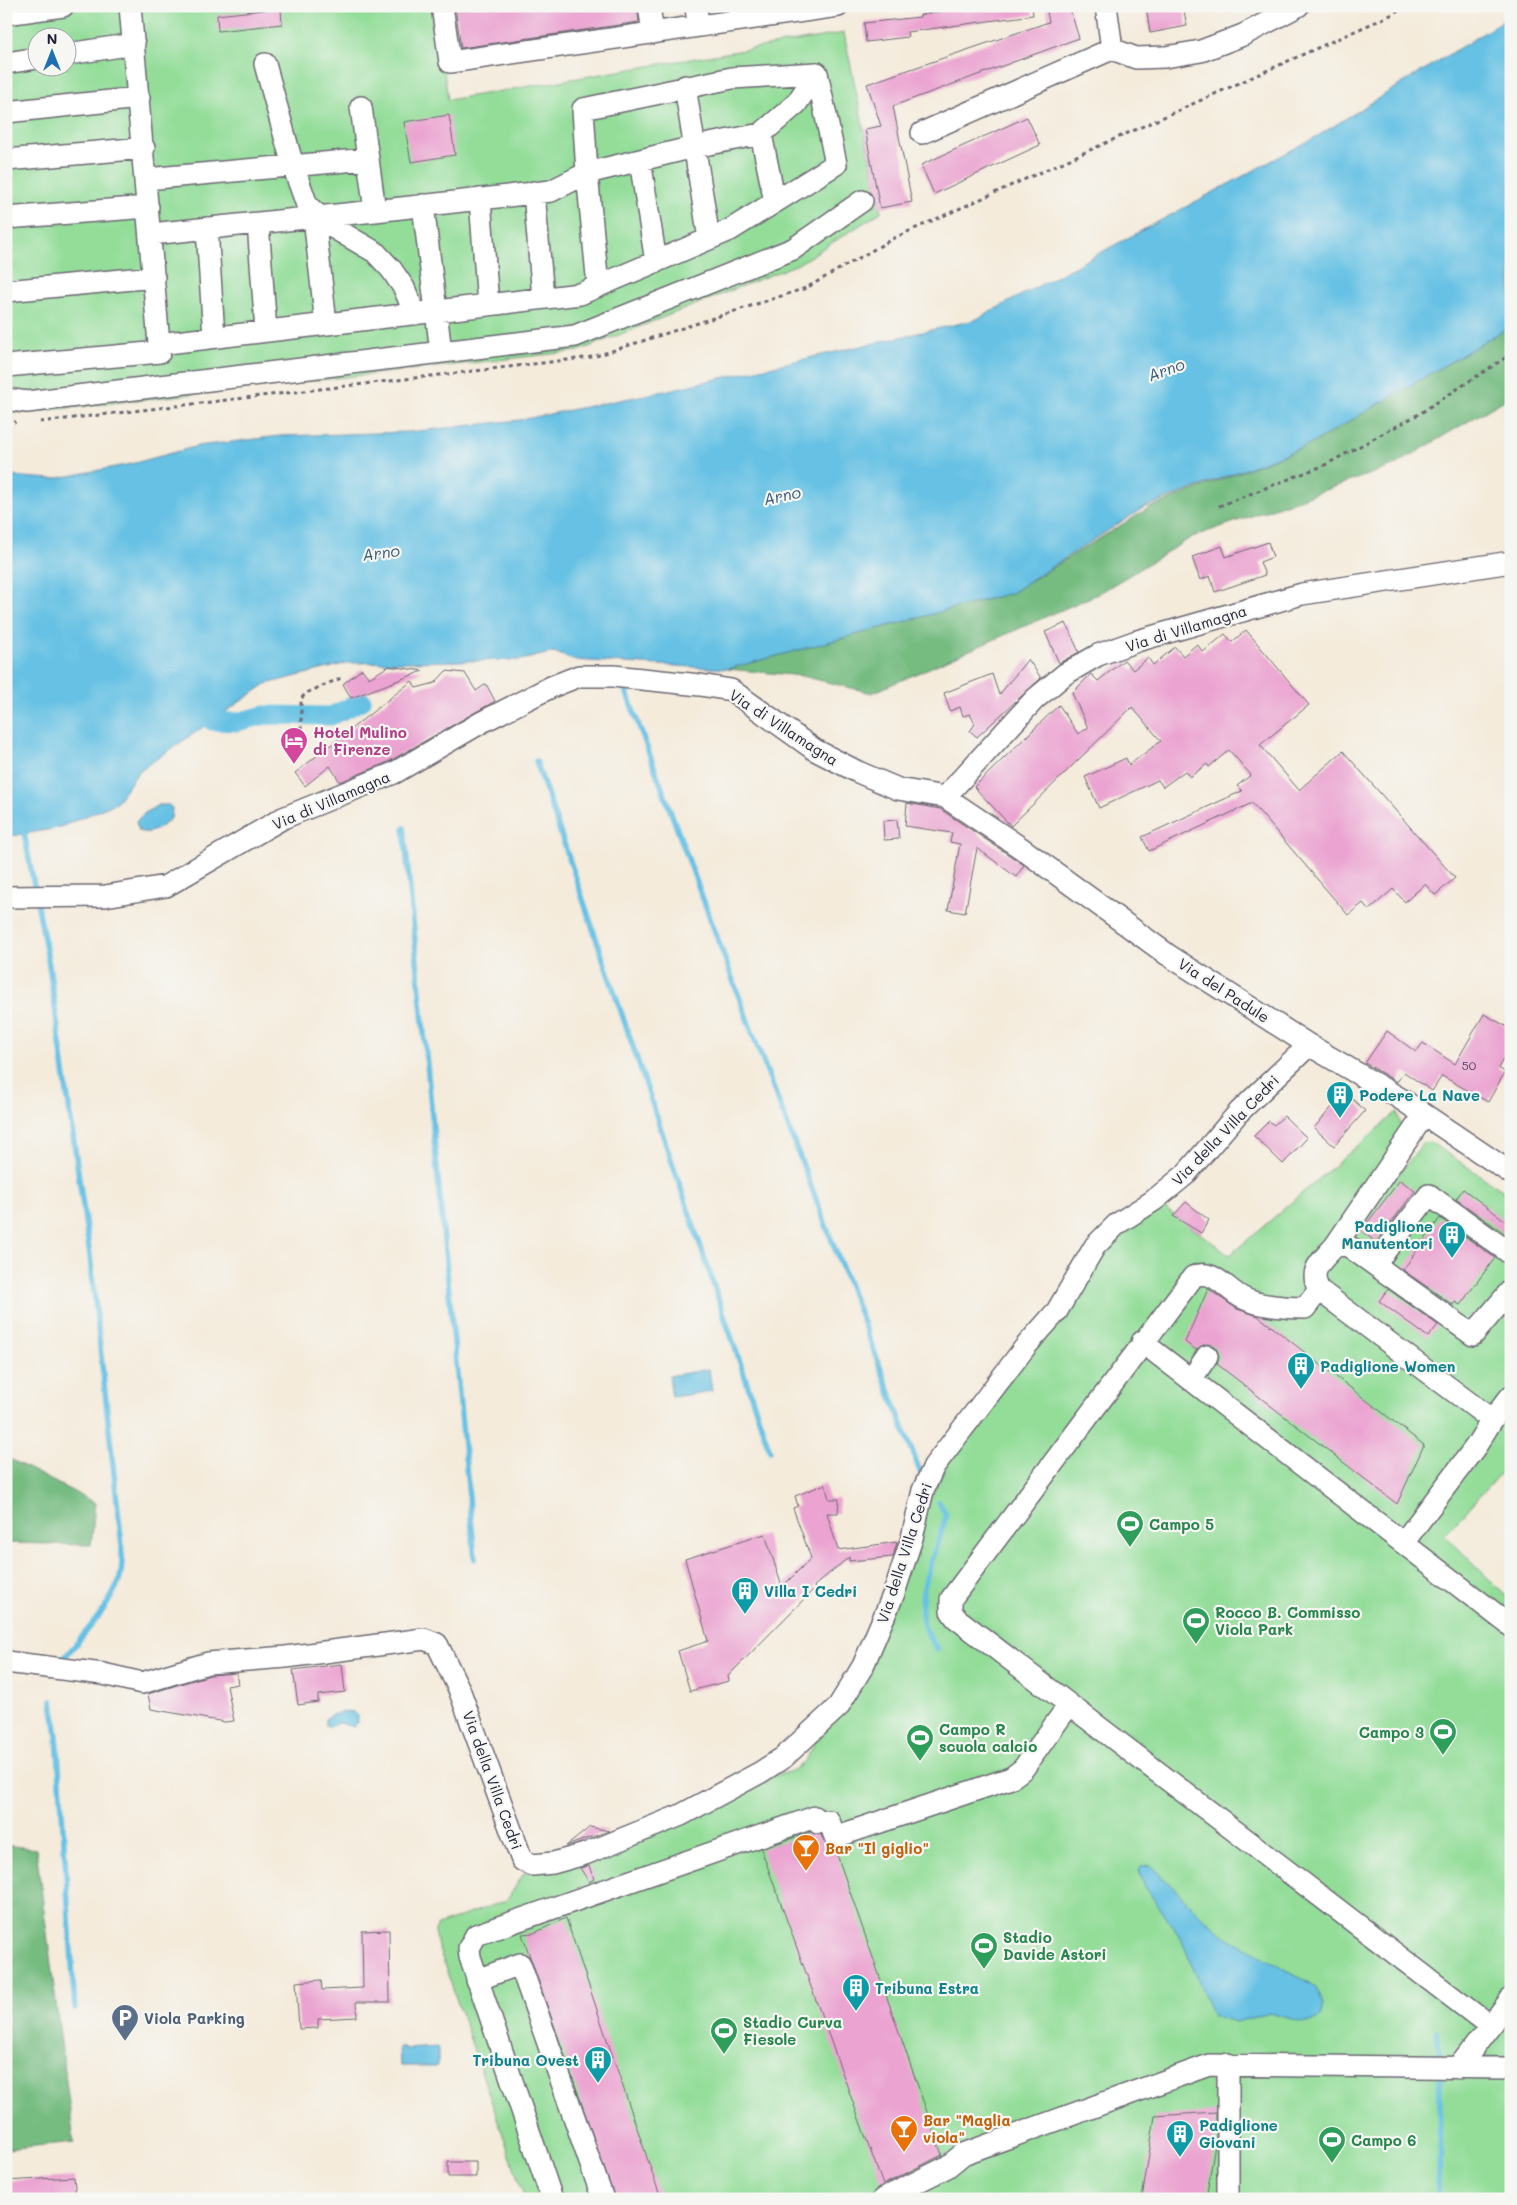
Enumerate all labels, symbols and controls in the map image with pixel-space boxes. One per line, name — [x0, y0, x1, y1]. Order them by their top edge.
north arrow — [28, 28, 78, 78]
text: N — [47, 29, 57, 48]
water label: Arno — [1145, 353, 1188, 385]
water label: Arno — [761, 481, 803, 509]
water label: Arno — [361, 539, 401, 565]
street label: Via di Villamagna — [1123, 600, 1249, 656]
street label: Via di Villamagna — [726, 684, 842, 770]
place label: Hotel Mulino di Firenze — [313, 722, 407, 759]
hotel icon: Hotel Mulino di Firenze — [279, 726, 309, 765]
street label: Via di Villamagna — [269, 766, 393, 834]
street label: Via del Padule — [1175, 953, 1273, 1027]
house number: 50 — [1462, 1057, 1477, 1073]
street label: Via della Villa Cedri — [1167, 1070, 1283, 1190]
building icon: Podere La Nave — [1325, 1080, 1355, 1119]
place label: Podere La Nave — [1359, 1085, 1480, 1105]
place label: Padiglione Manutentori — [1342, 1216, 1433, 1253]
building icon: Padiglione Manutentori — [1437, 1220, 1467, 1259]
building icon: Padiglione Women — [1286, 1351, 1316, 1390]
place label: Padiglione Women — [1320, 1356, 1455, 1376]
street label: Via della Villa Cedri — [872, 1480, 936, 1626]
sports icon: Campo 5 — [1115, 1509, 1145, 1548]
place label: Campo 5 — [1149, 1514, 1214, 1534]
building icon: Villa I Cedri — [730, 1576, 760, 1615]
place label: Villa I Cedri — [764, 1581, 857, 1601]
place label: Rocco B. Commisso Viola Park — [1215, 1602, 1360, 1639]
sports icon: Rocco B. Commisso Viola Park — [1181, 1606, 1211, 1645]
street label: Via della Villa Cedri — [459, 1708, 527, 1852]
sports icon: Campo 3 — [1428, 1717, 1458, 1756]
place label: Campo R scuola calcio — [939, 1719, 1037, 1756]
place label: Campo 3 — [1359, 1722, 1424, 1742]
sports icon: Campo R scuola calcio — [905, 1723, 935, 1762]
bar icon: Bar "Il giglio" — [791, 1833, 821, 1872]
place label: Bar "Il giglio" — [825, 1838, 929, 1858]
place label: Stadio Davide Astori — [1003, 1927, 1107, 1964]
sports icon: Stadio Davide Astori — [969, 1931, 999, 1970]
building icon: Tribuna Estra — [841, 1973, 871, 2012]
place label: Tribuna Estra — [875, 1978, 979, 1998]
parking icon: Viola Parking — [110, 2003, 140, 2042]
place label: Viola Parking — [144, 2008, 245, 2028]
place label: Stadio Curva Fiesole — [743, 2012, 842, 2049]
sports icon: Stadio Curva Fiesole — [709, 2016, 739, 2055]
building icon: Tribuna Ovest — [583, 2045, 613, 2084]
place label: Tribuna Ovest — [472, 2050, 579, 2070]
place label: Bar "Maglia viola" — [923, 2110, 1011, 2147]
bar icon: Bar "Maglia viola" — [889, 2114, 919, 2153]
place label: Padiglione Giovani — [1199, 2115, 1278, 2152]
building icon: Padiglione Giovani — [1165, 2119, 1195, 2158]
sports icon: Campo 6 — [1317, 2125, 1347, 2164]
place label: Campo 6 — [1351, 2130, 1416, 2150]

